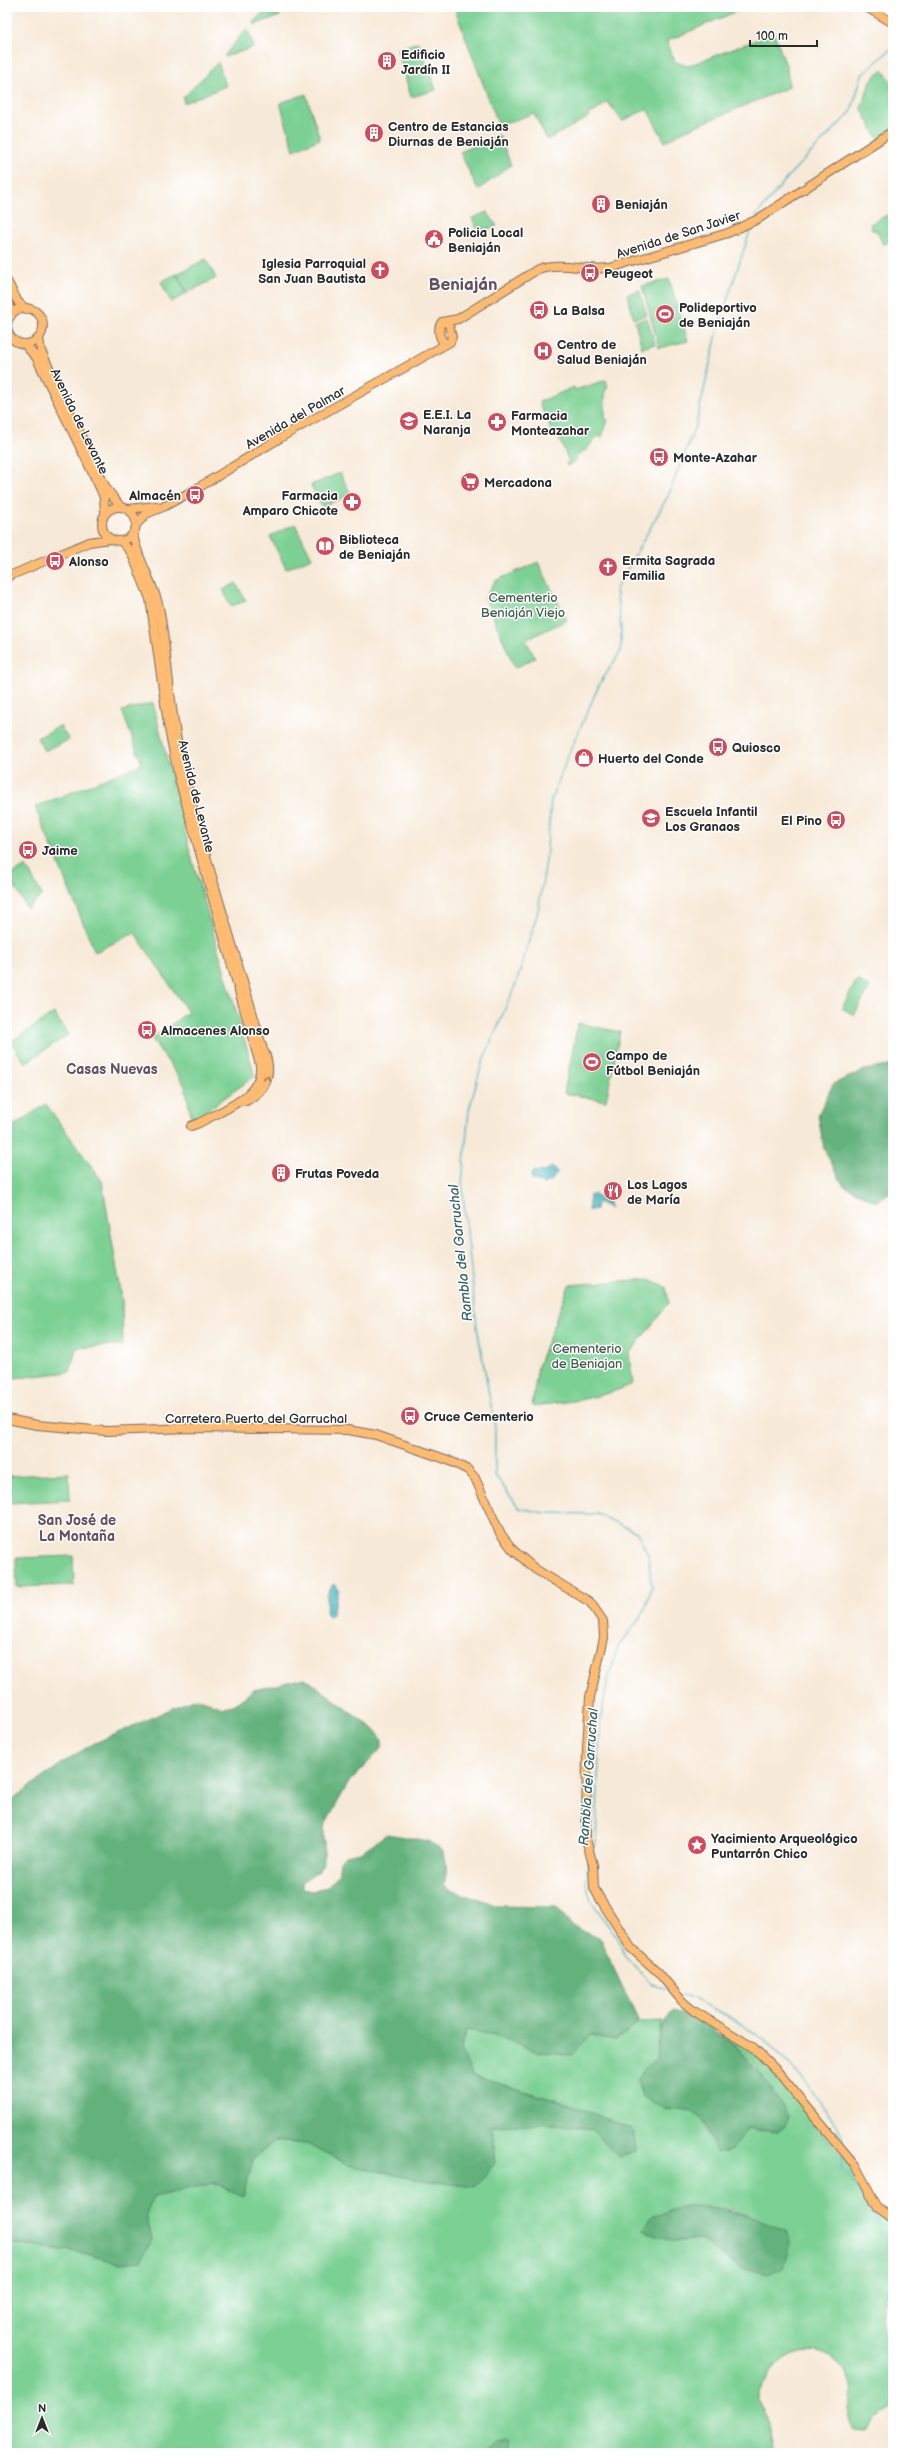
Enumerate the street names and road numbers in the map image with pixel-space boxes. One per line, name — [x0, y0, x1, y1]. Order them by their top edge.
street label: Avenida de San Javier — [614, 207, 743, 263]
street label: Avenida de Levante — [47, 366, 112, 477]
street label: Avenida del Palmar — [243, 383, 348, 453]
street label: Avenida de Levante — [174, 738, 218, 855]
street label: Carretera Puerto del Garruchal — [165, 1411, 347, 1427]

